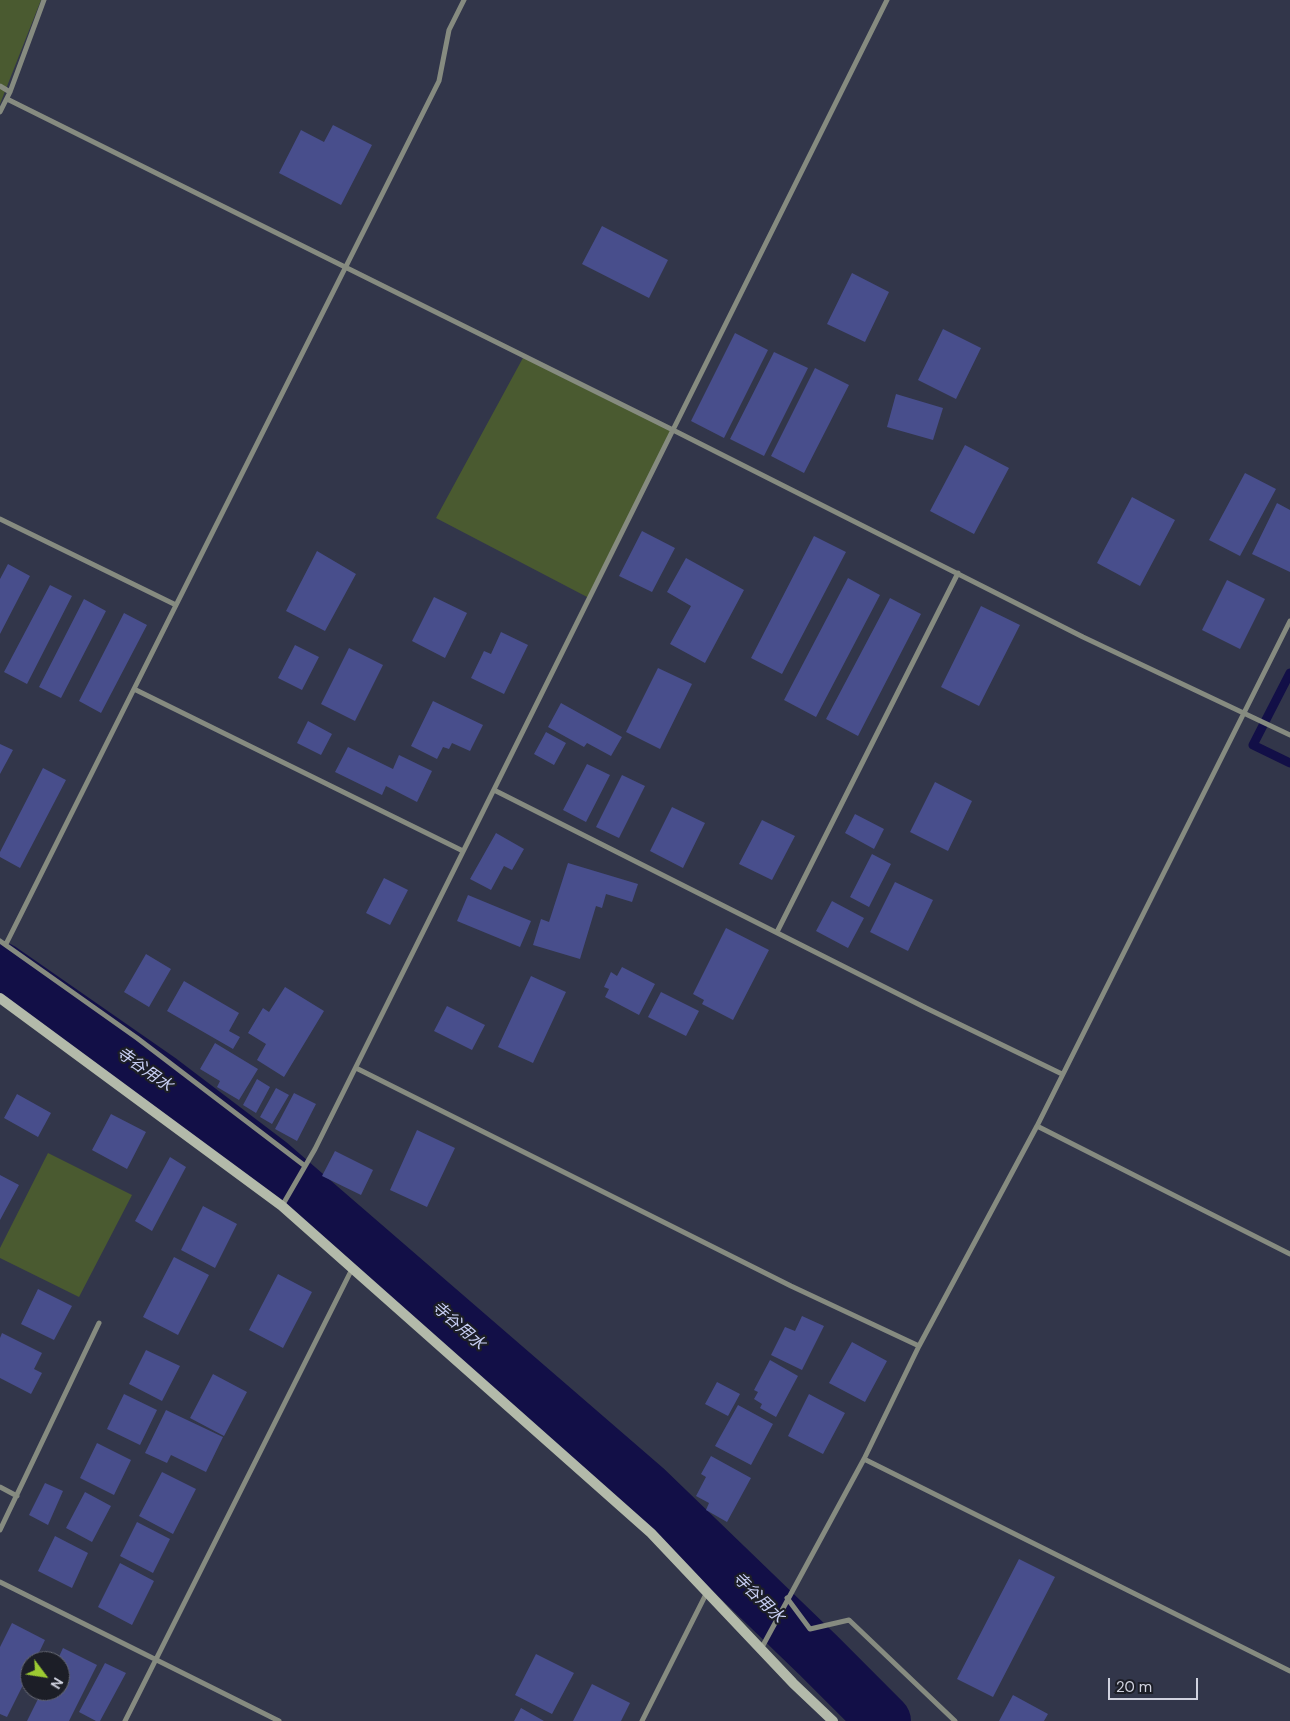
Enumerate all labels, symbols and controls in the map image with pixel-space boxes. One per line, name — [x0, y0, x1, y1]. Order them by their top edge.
water label: 寺谷用水 — [112, 1044, 176, 1096]
water label: 寺谷用水 — [428, 1298, 488, 1354]
water label: 寺谷用水 — [728, 1569, 788, 1627]
north arrow — [20, 1651, 70, 1701]
scale bar — [1110, 1668, 1200, 1700]
text: N — [47, 1674, 67, 1692]
text: 20 m — [1116, 1677, 1152, 1697]

